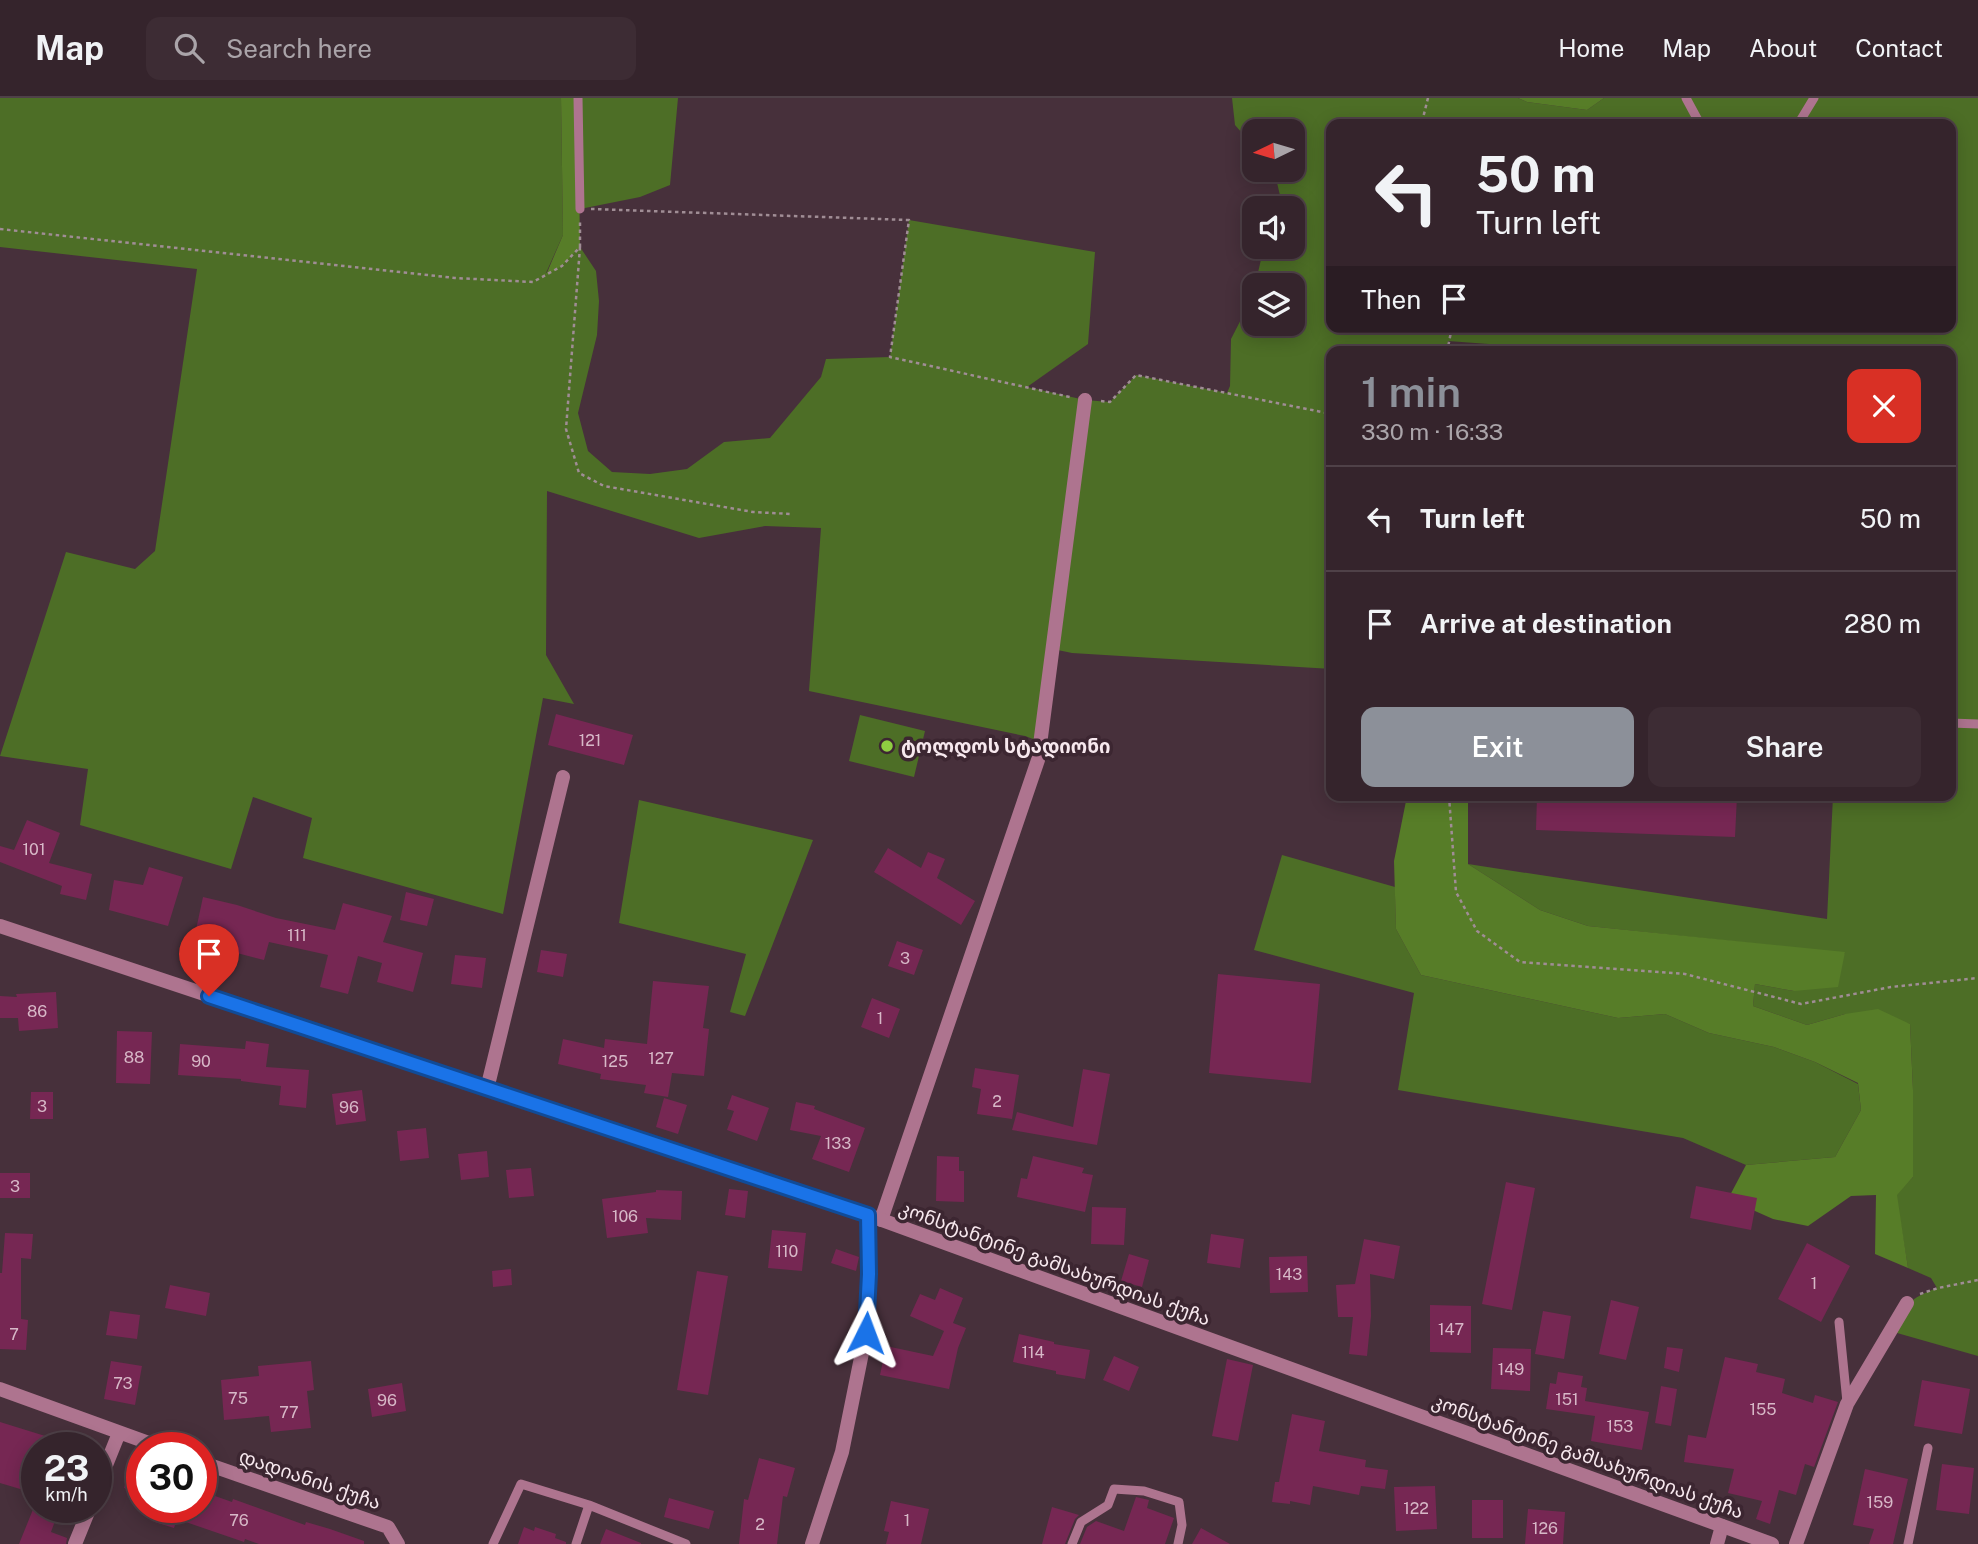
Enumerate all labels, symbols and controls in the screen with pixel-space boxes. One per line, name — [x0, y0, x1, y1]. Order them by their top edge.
search box — [146, 17, 636, 80]
text: Map — [35, 29, 104, 67]
icon: search — [170, 29, 208, 67]
text: Search here — [226, 33, 372, 64]
text: Home — [1558, 34, 1624, 62]
text: Map — [1662, 34, 1711, 62]
text: About — [1749, 34, 1817, 62]
text: Contact — [1855, 34, 1943, 62]
north arrow — [1242, 119, 1306, 182]
map controls — [1242, 119, 1305, 336]
text: 50 m — [1476, 145, 1596, 203]
icon: left — [1361, 147, 1452, 238]
button: sound — [1242, 196, 1305, 259]
text: Turn left — [1476, 204, 1601, 241]
button: layers — [1242, 273, 1305, 336]
icon: arrive — [1435, 280, 1473, 318]
text: Then — [1361, 284, 1421, 315]
text: 1 min — [1361, 367, 1461, 416]
button: close — [1847, 369, 1921, 443]
text: 330 m · 16:33 — [1361, 418, 1503, 445]
icon: left — [1361, 500, 1399, 538]
text: Turn left — [1420, 503, 1525, 534]
text: 50 m — [1860, 503, 1921, 534]
icon: arrive — [1361, 605, 1399, 643]
text: Arrive at destination — [1420, 608, 1672, 639]
text: 280 m — [1844, 608, 1921, 639]
button: Exit — [1361, 707, 1634, 787]
button: Share — [1648, 707, 1921, 787]
house number: 121 — [579, 731, 601, 750]
place label: ტოლდოს სტადიონი — [901, 735, 1110, 759]
marker: ტოლდოს სტადიონი — [879, 738, 895, 754]
house number: 101 — [23, 840, 45, 859]
pin — [179, 924, 239, 996]
house number: 111 — [287, 926, 307, 945]
icon: arrive — [190, 935, 228, 973]
house number: 3 — [900, 949, 910, 968]
house number: 86 — [27, 1002, 47, 1021]
house number: 1 — [877, 1009, 883, 1028]
house number: 88 — [124, 1048, 144, 1067]
house number: 127 — [648, 1049, 674, 1068]
house number: 90 — [191, 1052, 211, 1071]
house number: 125 — [602, 1052, 628, 1071]
house number: 2 — [992, 1092, 1002, 1111]
house number: 3 — [37, 1097, 47, 1116]
house number: 96 — [339, 1098, 359, 1117]
house number: 133 — [825, 1134, 851, 1153]
house number: 3 — [10, 1177, 20, 1196]
street label: კონსტანტინე გამსახურდიას ქუჩა — [896, 1196, 1214, 1332]
house number: 106 — [612, 1207, 638, 1226]
house number: 110 — [776, 1242, 799, 1261]
house number: 143 — [1276, 1265, 1302, 1284]
house number: 1 — [1811, 1274, 1817, 1293]
position arrow — [829, 1296, 903, 1370]
house number: 147 — [1438, 1320, 1464, 1339]
house number: 7 — [9, 1325, 19, 1344]
house number: 114 — [1021, 1343, 1045, 1362]
house number: 149 — [1498, 1360, 1524, 1379]
house number: 73 — [113, 1374, 133, 1393]
house number: 75 — [228, 1389, 248, 1408]
street label: კონსტანტინე გამსახურდიას ქუჩა — [1429, 1389, 1747, 1525]
house number: 151 — [1555, 1390, 1579, 1409]
house number: 96 — [377, 1391, 397, 1410]
house number: 155 — [1749, 1400, 1777, 1419]
house number: 77 — [279, 1403, 299, 1422]
house number: 153 — [1607, 1417, 1633, 1436]
speed limit sign: 30 — [126, 1432, 217, 1523]
street label: დადიანის ქუჩა — [236, 1444, 384, 1515]
text: 23 — [44, 1448, 89, 1489]
text: km/h — [45, 1484, 88, 1505]
house number: 159 — [1867, 1493, 1893, 1512]
house number: 122 — [1403, 1499, 1429, 1518]
house number: 76 — [229, 1511, 249, 1530]
house number: 1 — [904, 1511, 910, 1530]
house number: 2 — [755, 1515, 765, 1534]
house number: 126 — [1532, 1519, 1558, 1538]

